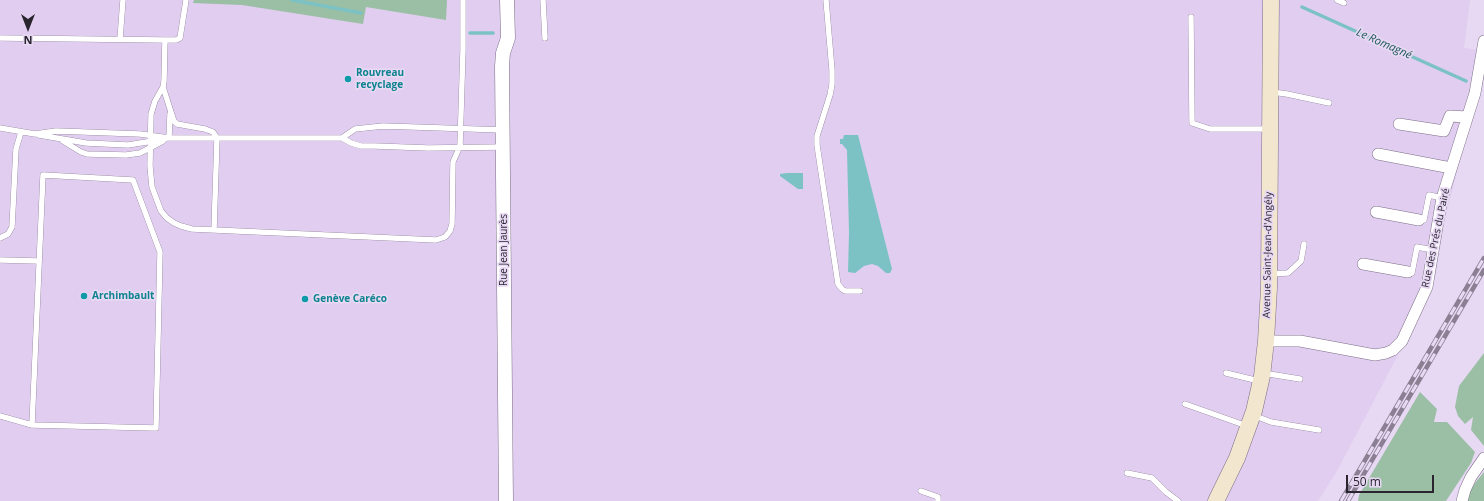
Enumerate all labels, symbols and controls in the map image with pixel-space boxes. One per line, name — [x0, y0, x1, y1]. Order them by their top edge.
north arrow — [8, 8, 48, 48]
water label: Le Romagné — [1354, 26, 1414, 62]
text: N — [24, 33, 32, 48]
place label: Rouvreau recyclage — [356, 67, 404, 90]
marker: Rouvreau recyclage — [343, 74, 353, 84]
street label: Rue des Prés du Pairé — [1420, 187, 1452, 289]
street label: Avenue Saint-Jean-d'Angély — [1261, 192, 1275, 318]
street label: Rue Jean Jaurès — [498, 214, 510, 286]
place label: Archimbault — [92, 290, 154, 302]
marker: Archimbault — [79, 291, 89, 301]
place label: Genève Caréco — [313, 293, 387, 305]
marker: Genève Caréco — [300, 294, 310, 304]
scale bar — [1348, 467, 1436, 493]
text: 50 m — [1353, 473, 1381, 490]

